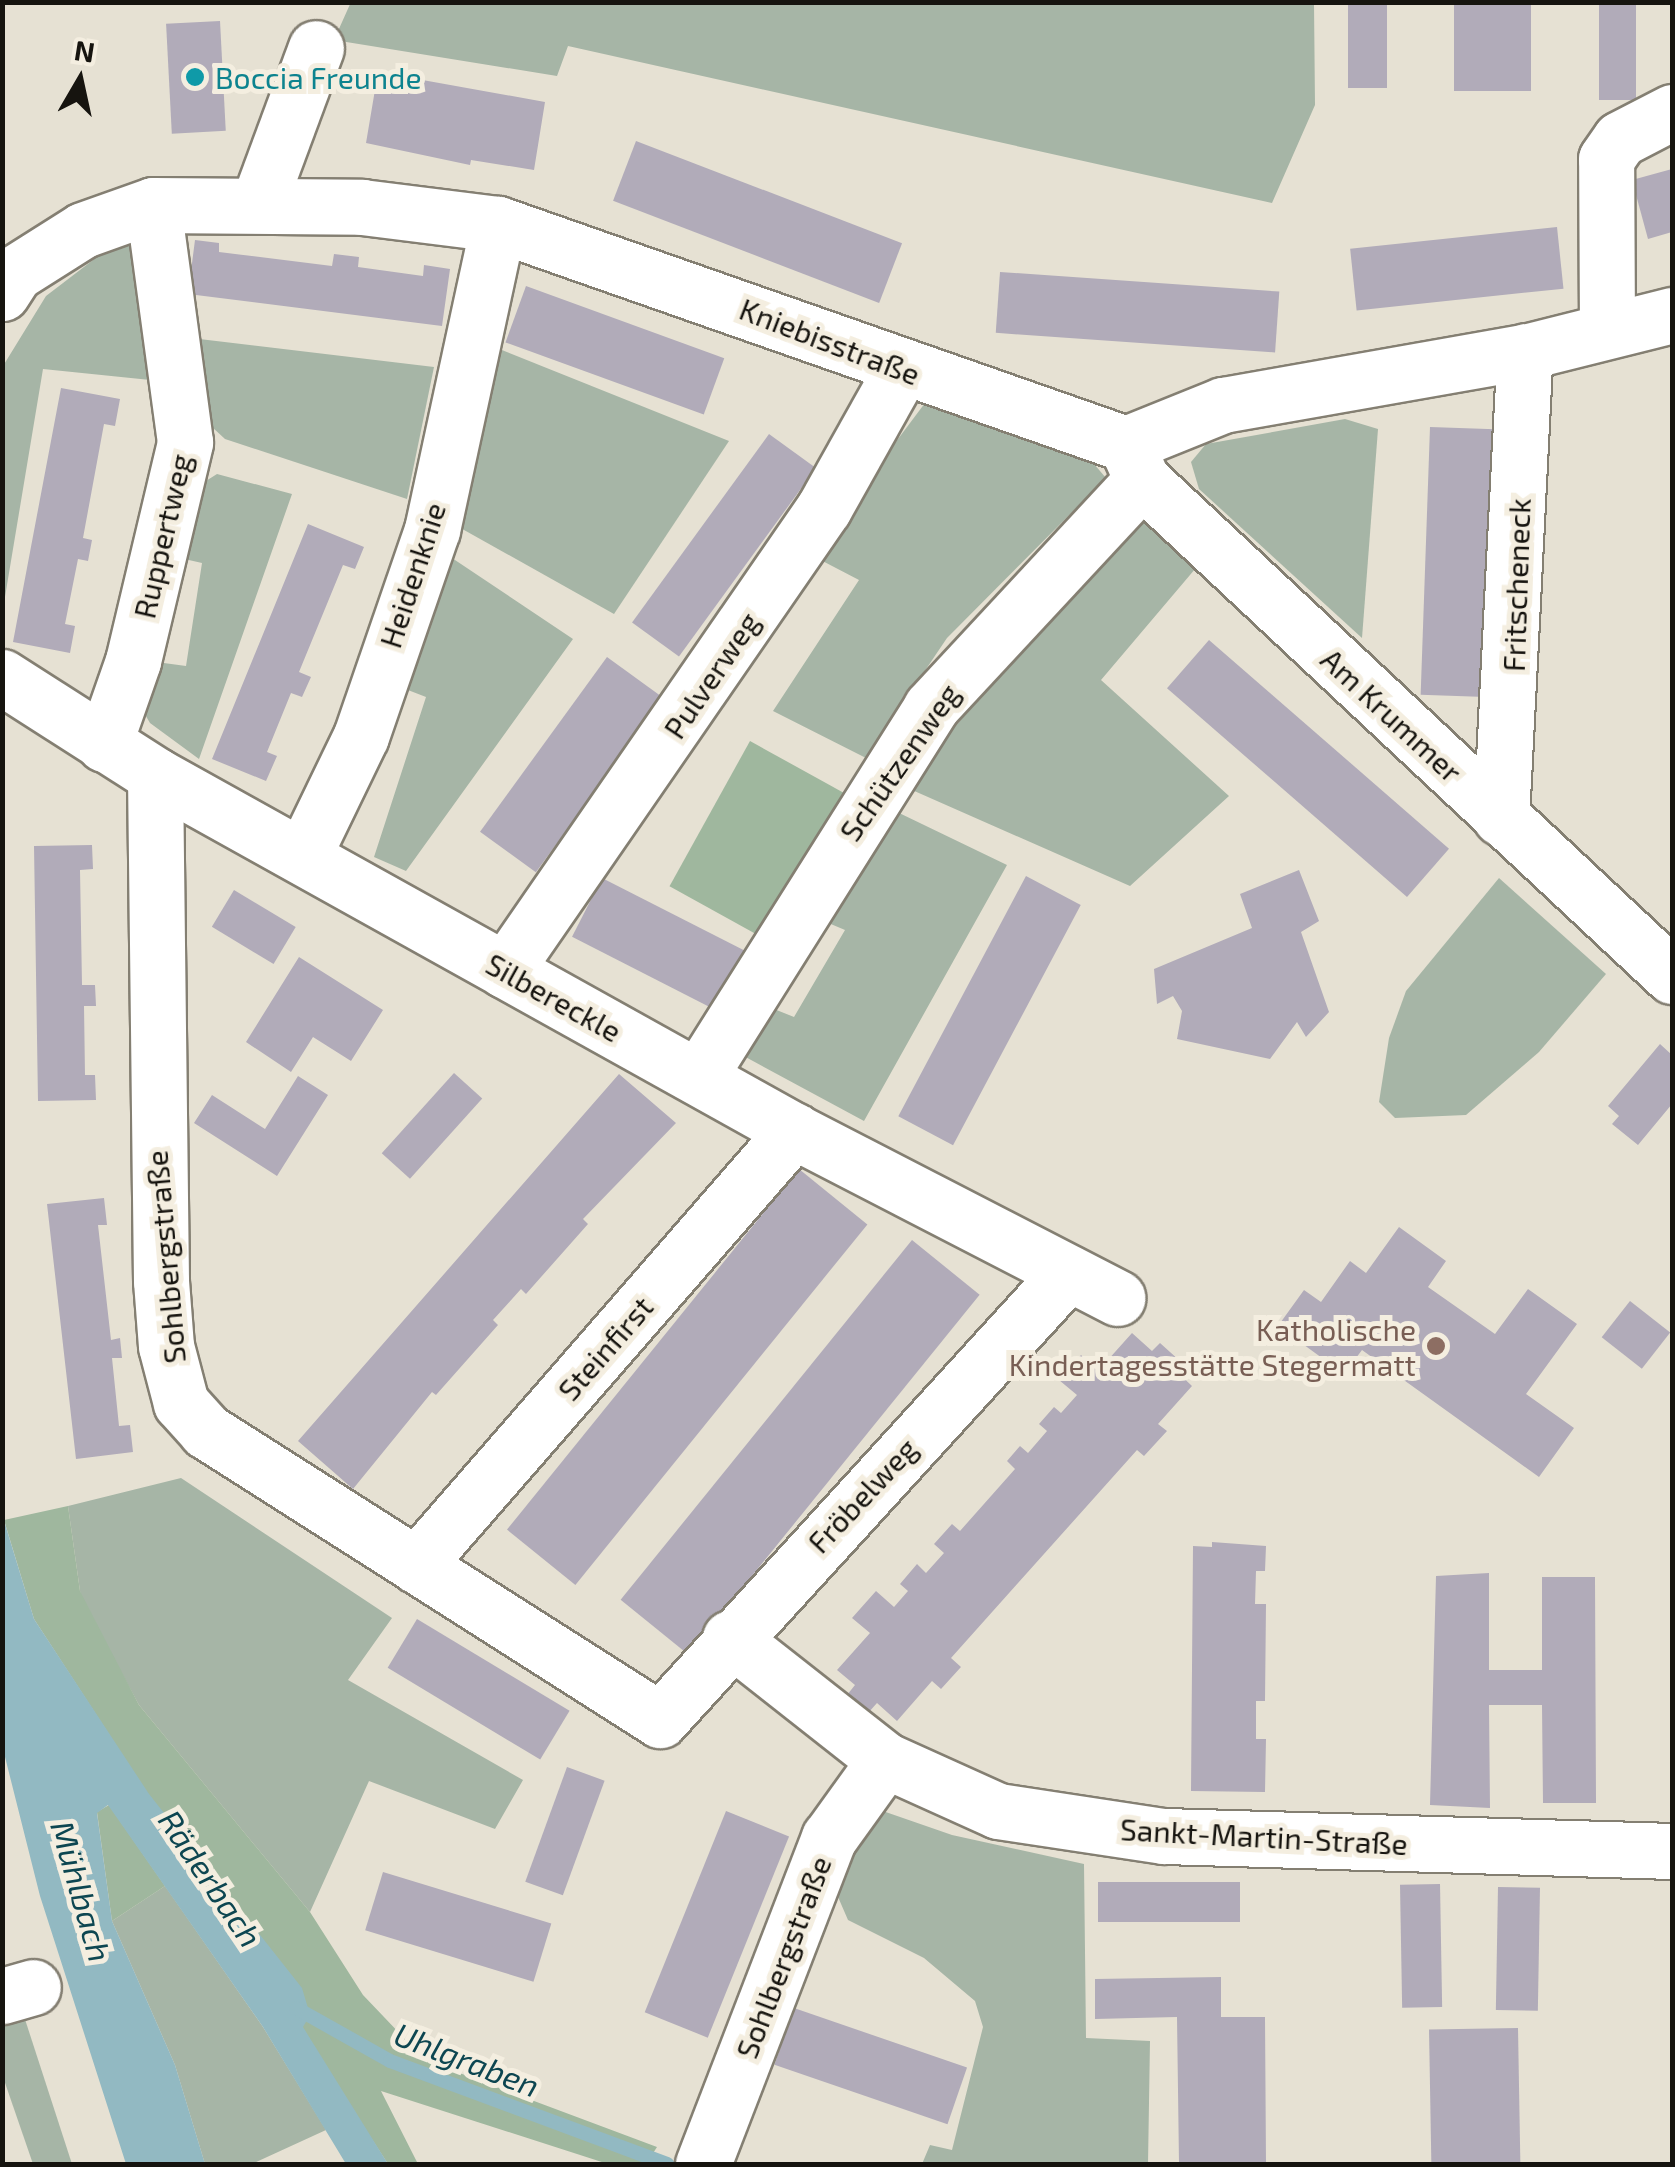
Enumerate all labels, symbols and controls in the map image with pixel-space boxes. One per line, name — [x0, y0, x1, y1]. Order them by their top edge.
north arrow — [30, 30, 130, 130]
text: N — [72, 32, 97, 69]
place label: Boccia Freunde — [215, 59, 422, 95]
marker: Boccia Freunde — [184, 66, 206, 88]
street label: Kniebisstraße — [735, 290, 925, 392]
street label: Ruppertweg — [126, 450, 198, 622]
street label: Heidenknie — [372, 498, 452, 652]
street label: Fritscheneck — [1495, 498, 1537, 672]
street label: Pulverweg — [656, 605, 766, 745]
street label: Am Krummer — [1314, 641, 1470, 789]
street label: Schützenweg — [832, 676, 966, 848]
street label: Silbereckle — [480, 945, 628, 1049]
street label: Sohlbergstraße — [138, 1149, 192, 1365]
street label: Steinfirst — [550, 1289, 660, 1407]
place label: Katholische Kindertagesstätte Stegermatt — [1009, 1311, 1416, 1382]
marker: Katholische Kindertagesstätte Stegermatt — [1425, 1335, 1447, 1357]
street label: Fröbelweg — [800, 1430, 924, 1560]
water label: Räderbach — [151, 1802, 271, 1954]
street label: Sankt-Martin-Straße — [1119, 1810, 1409, 1862]
water label: Mühlbach — [44, 1816, 120, 1966]
street label: Sohlbergstraße — [728, 1851, 838, 2063]
water label: Uhlgraben — [389, 2014, 545, 2104]

